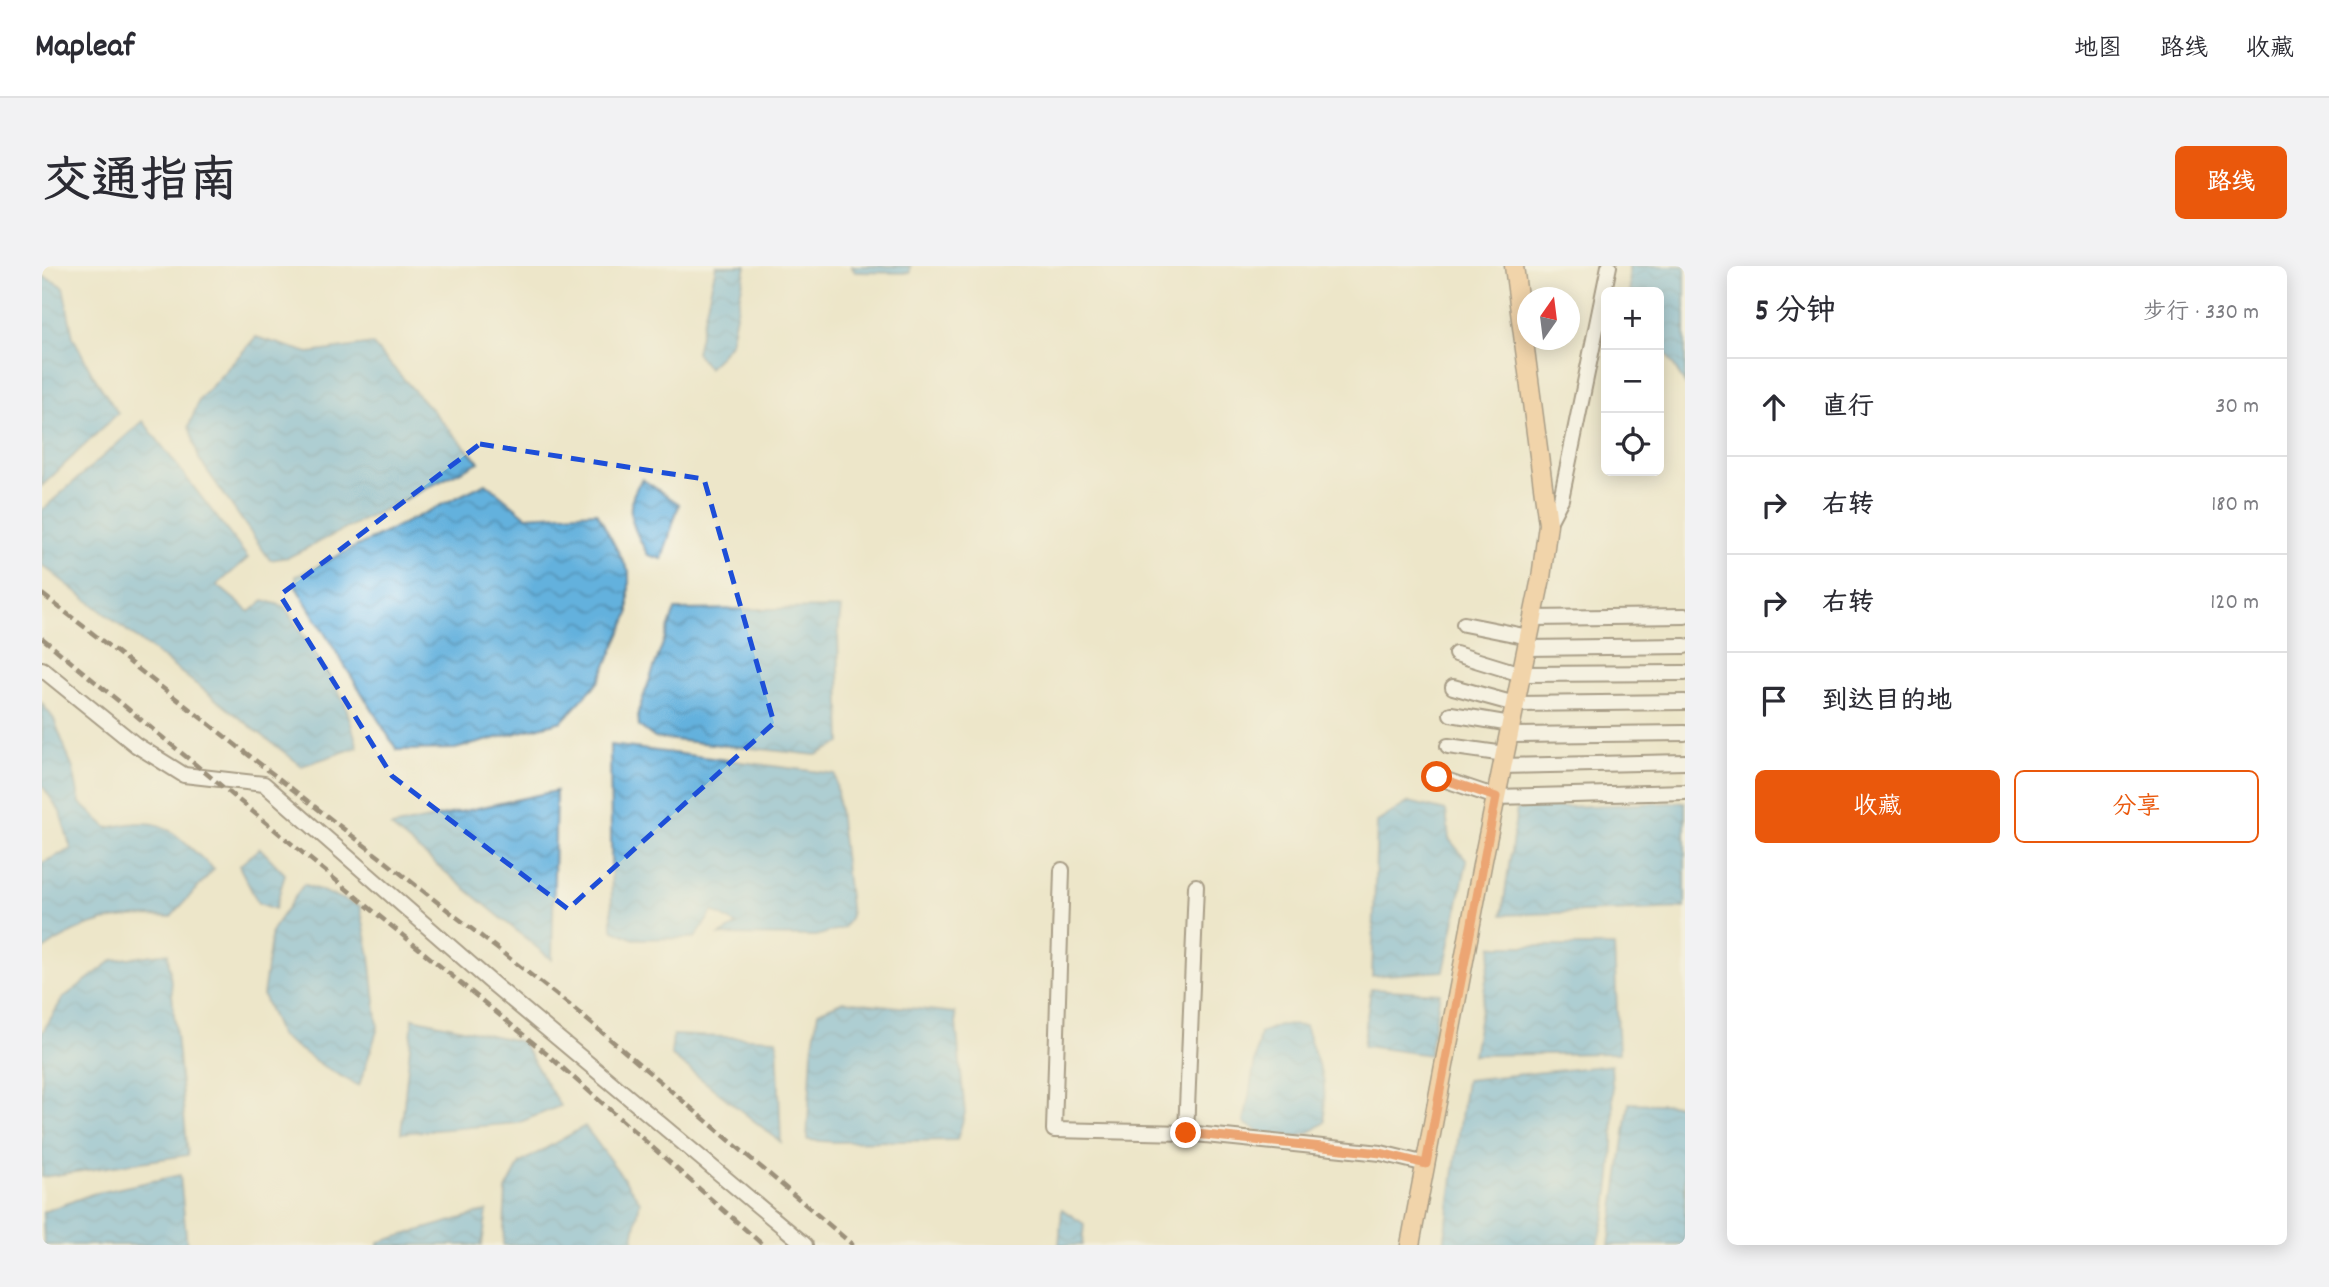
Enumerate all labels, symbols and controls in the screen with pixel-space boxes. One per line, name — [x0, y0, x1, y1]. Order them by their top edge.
text: Mapleaf — [35, 25, 135, 72]
text: 地图 — [2074, 33, 2122, 67]
text: 路线 — [2160, 33, 2208, 67]
text: 收藏 — [2246, 33, 2294, 67]
button: 路线 — [2175, 146, 2287, 219]
text: 交通指南 — [42, 150, 238, 220]
north arrow — [1517, 287, 1580, 350]
map controls — [1601, 287, 1664, 476]
button: + — [1601, 287, 1664, 350]
text: 5 分钟 — [1755, 292, 1836, 335]
text: 步行 · 330 m — [2143, 297, 2259, 330]
button: − — [1601, 350, 1664, 413]
icon: ahead — [1755, 388, 1793, 426]
text: 直行 — [1822, 390, 1874, 427]
text: 30 m — [2215, 391, 2259, 424]
button: locate — [1601, 413, 1664, 476]
icon: right — [1755, 486, 1793, 524]
text: 右转 — [1822, 488, 1874, 525]
text: 180 m — [2211, 489, 2259, 522]
icon: right — [1755, 584, 1793, 622]
text: 右转 — [1822, 586, 1874, 623]
text: 120 m — [2210, 587, 2259, 620]
icon: arrive — [1755, 682, 1793, 720]
text: 到达目的地 — [1822, 684, 1952, 721]
route start — [1421, 761, 1452, 792]
button: 收藏 — [1755, 770, 2000, 843]
button: 分享 — [2014, 770, 2259, 843]
route end — [1170, 1117, 1201, 1148]

